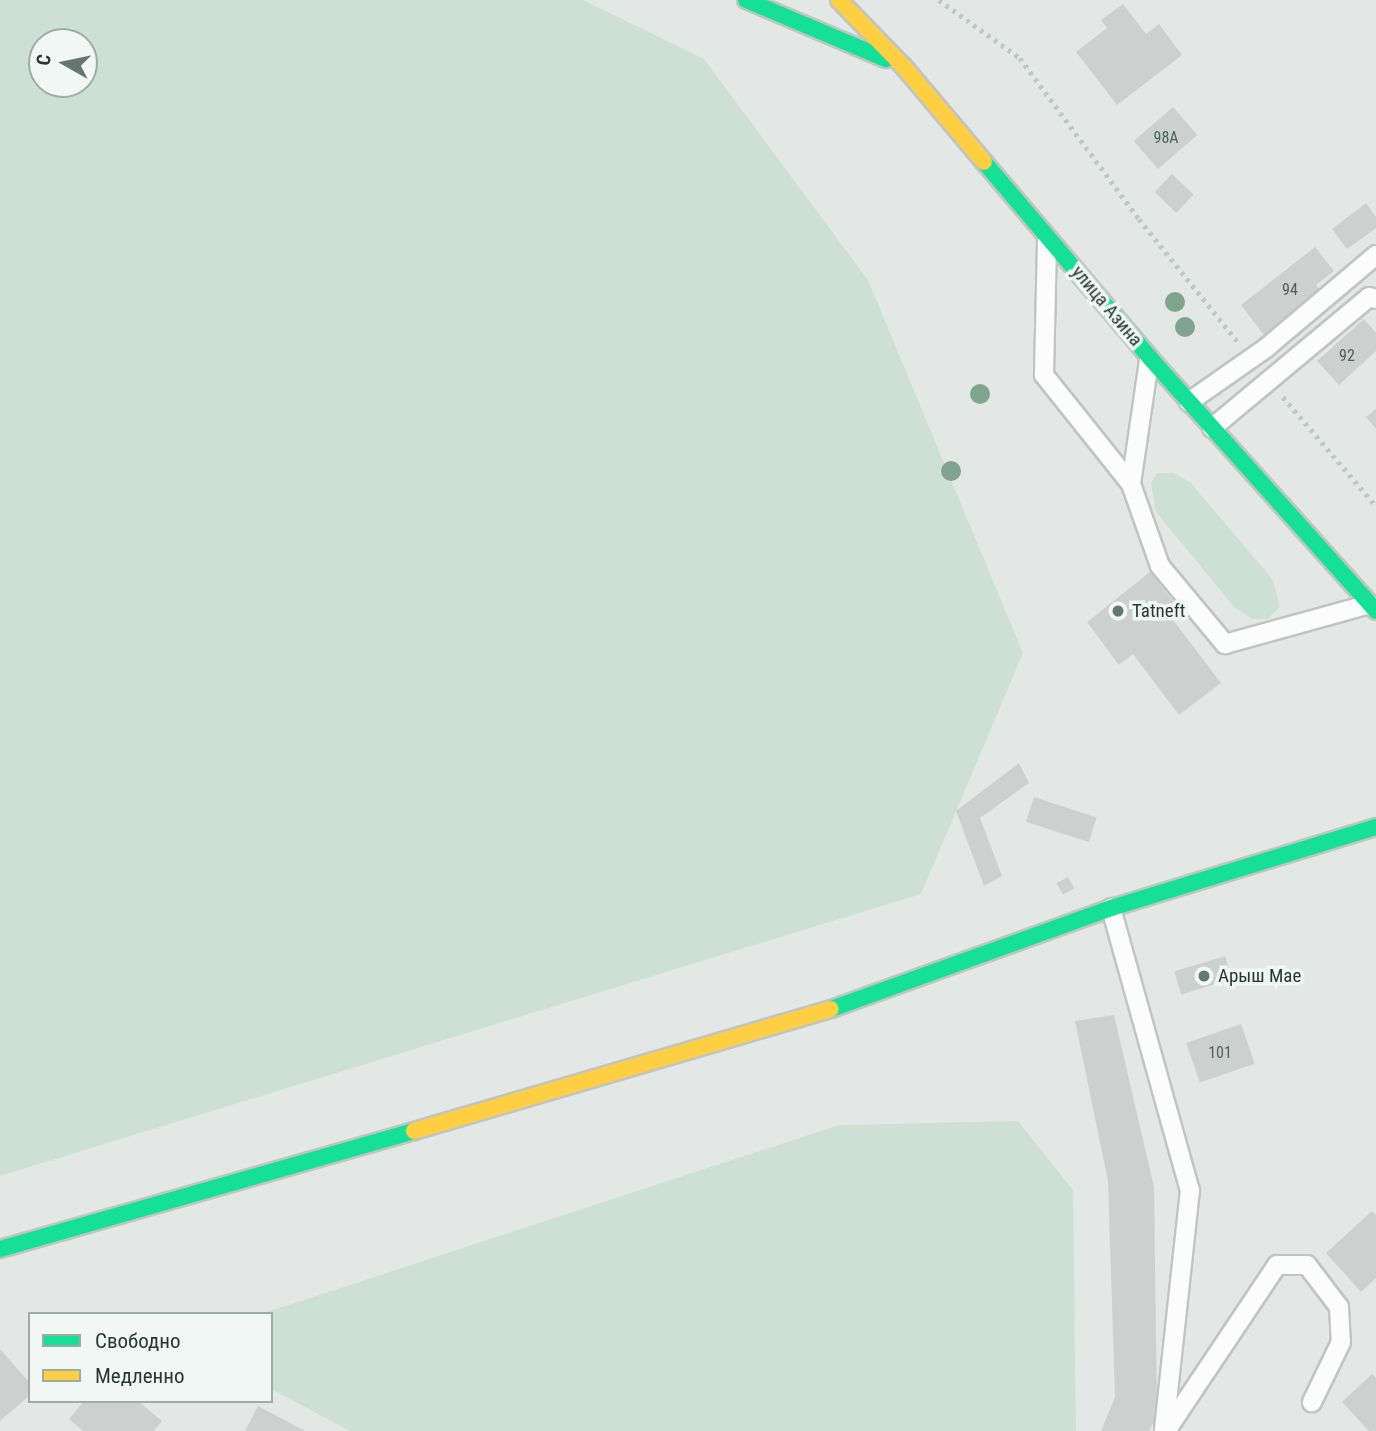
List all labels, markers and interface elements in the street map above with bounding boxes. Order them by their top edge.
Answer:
north arrow [28,28,98,98]
text: С [32,53,56,67]
house number: 98А [1153,128,1179,148]
street label: улица Азина [1067,261,1147,351]
house number: 94 [1282,280,1298,300]
house number: 92 [1339,346,1355,366]
place label: Tatneft [1132,600,1185,622]
marker: Tatneft [1110,603,1126,619]
place label: Арыш Мае [1218,965,1301,987]
marker: Арыш Мае [1196,968,1212,984]
house number: 101 [1208,1043,1232,1063]
legend [28,1312,273,1403]
text: Свободно [95,1329,181,1353]
text: Медленно [95,1364,184,1388]

